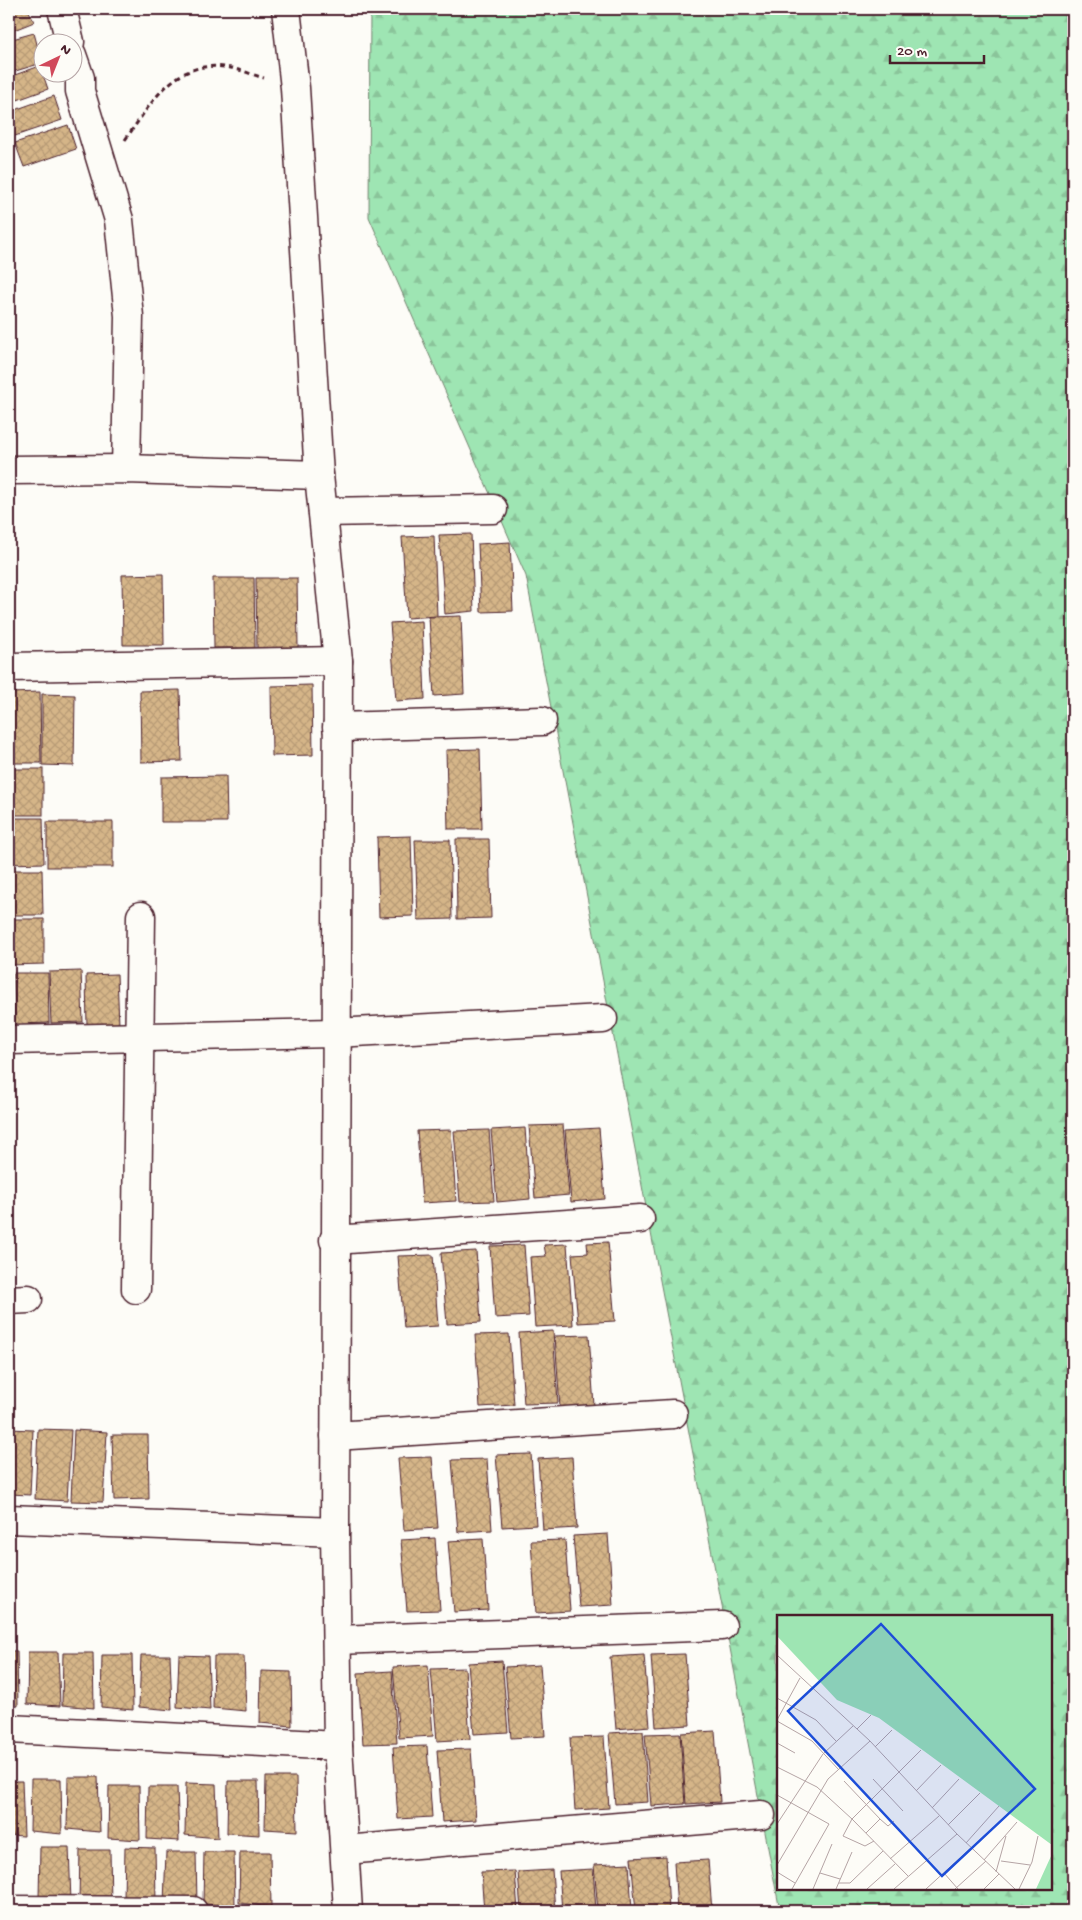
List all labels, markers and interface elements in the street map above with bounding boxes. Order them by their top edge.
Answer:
north arrow [32,32,82,82]
scale bar [890,32,983,64]
text: N [56,41,74,60]
text: 20 m [897,43,927,61]
inset map [777,1615,1052,1890]

